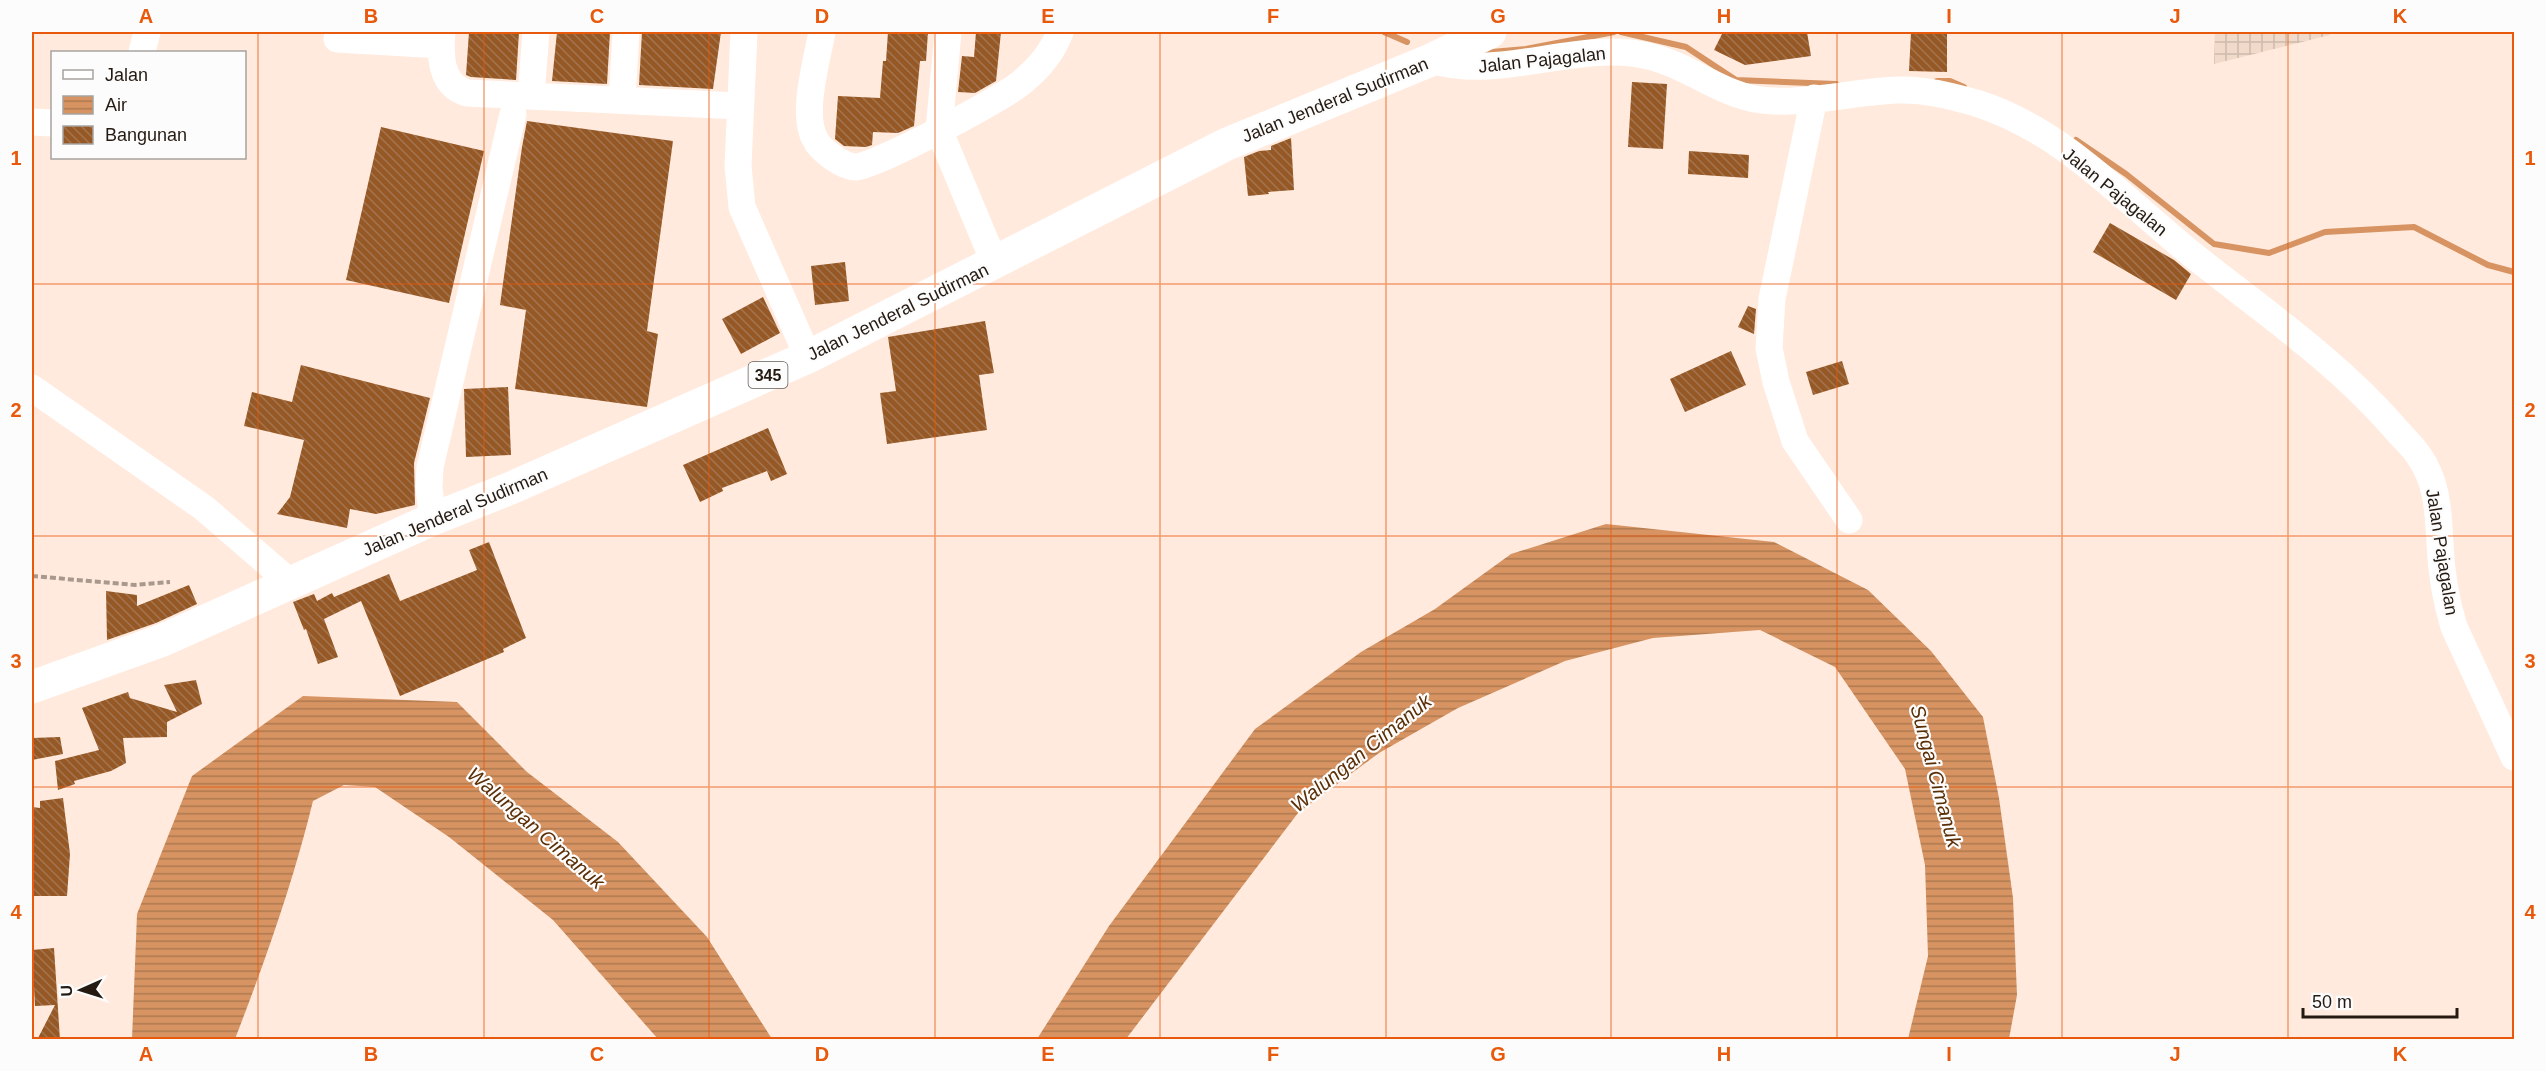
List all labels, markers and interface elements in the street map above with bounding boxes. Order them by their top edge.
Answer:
text: A [139,5,153,27]
text: B [364,5,378,27]
text: C [590,5,604,27]
text: D [815,5,829,27]
text: E [1041,5,1055,27]
text: F [1267,5,1279,27]
text: G [1490,5,1506,27]
text: H [1717,5,1731,27]
text: I [1946,5,1952,27]
text: J [2169,5,2181,27]
text: K [2393,5,2408,27]
street label: Jalan Pajagalan [1477,43,1607,77]
legend [51,51,246,159]
street label: Jalan Jenderal Sudirman [1239,53,1431,147]
text: Jalan [105,65,148,85]
text: Air [105,95,127,115]
text: Bangunan [105,125,187,145]
street label: Jalan Pajagalan [2059,144,2171,240]
text: 1 [10,147,22,169]
text: 1 [2524,147,2536,169]
street label: Jalan Jenderal Sudirman [804,259,992,365]
road number: 345 [748,362,788,388]
text: 2 [10,399,22,421]
text: 2 [2524,399,2536,421]
street label: Jalan Jenderal Sudirman [359,464,551,560]
street label: Jalan Pajagalan [2422,487,2462,617]
text: 3 [10,650,22,672]
text: 3 [2524,650,2536,672]
water label: Walungan Cimanuk [1286,689,1436,816]
water label: Sungai Cimanuk [1906,702,1966,851]
water label: Walungan Cimanuk [463,763,610,894]
text: 4 [10,901,22,923]
text: 4 [2524,901,2536,923]
north arrow [51,960,111,1020]
scale bar [2303,981,2458,1019]
text: U [58,985,75,997]
text: 50 m [2312,992,2352,1012]
text: A [139,1043,153,1065]
text: B [364,1043,378,1065]
text: C [590,1043,604,1065]
text: D [815,1043,829,1065]
text: E [1041,1043,1055,1065]
text: F [1267,1043,1279,1065]
text: G [1490,1043,1506,1065]
text: H [1717,1043,1731,1065]
text: I [1946,1043,1952,1065]
text: J [2169,1043,2181,1065]
text: K [2393,1043,2408,1065]

